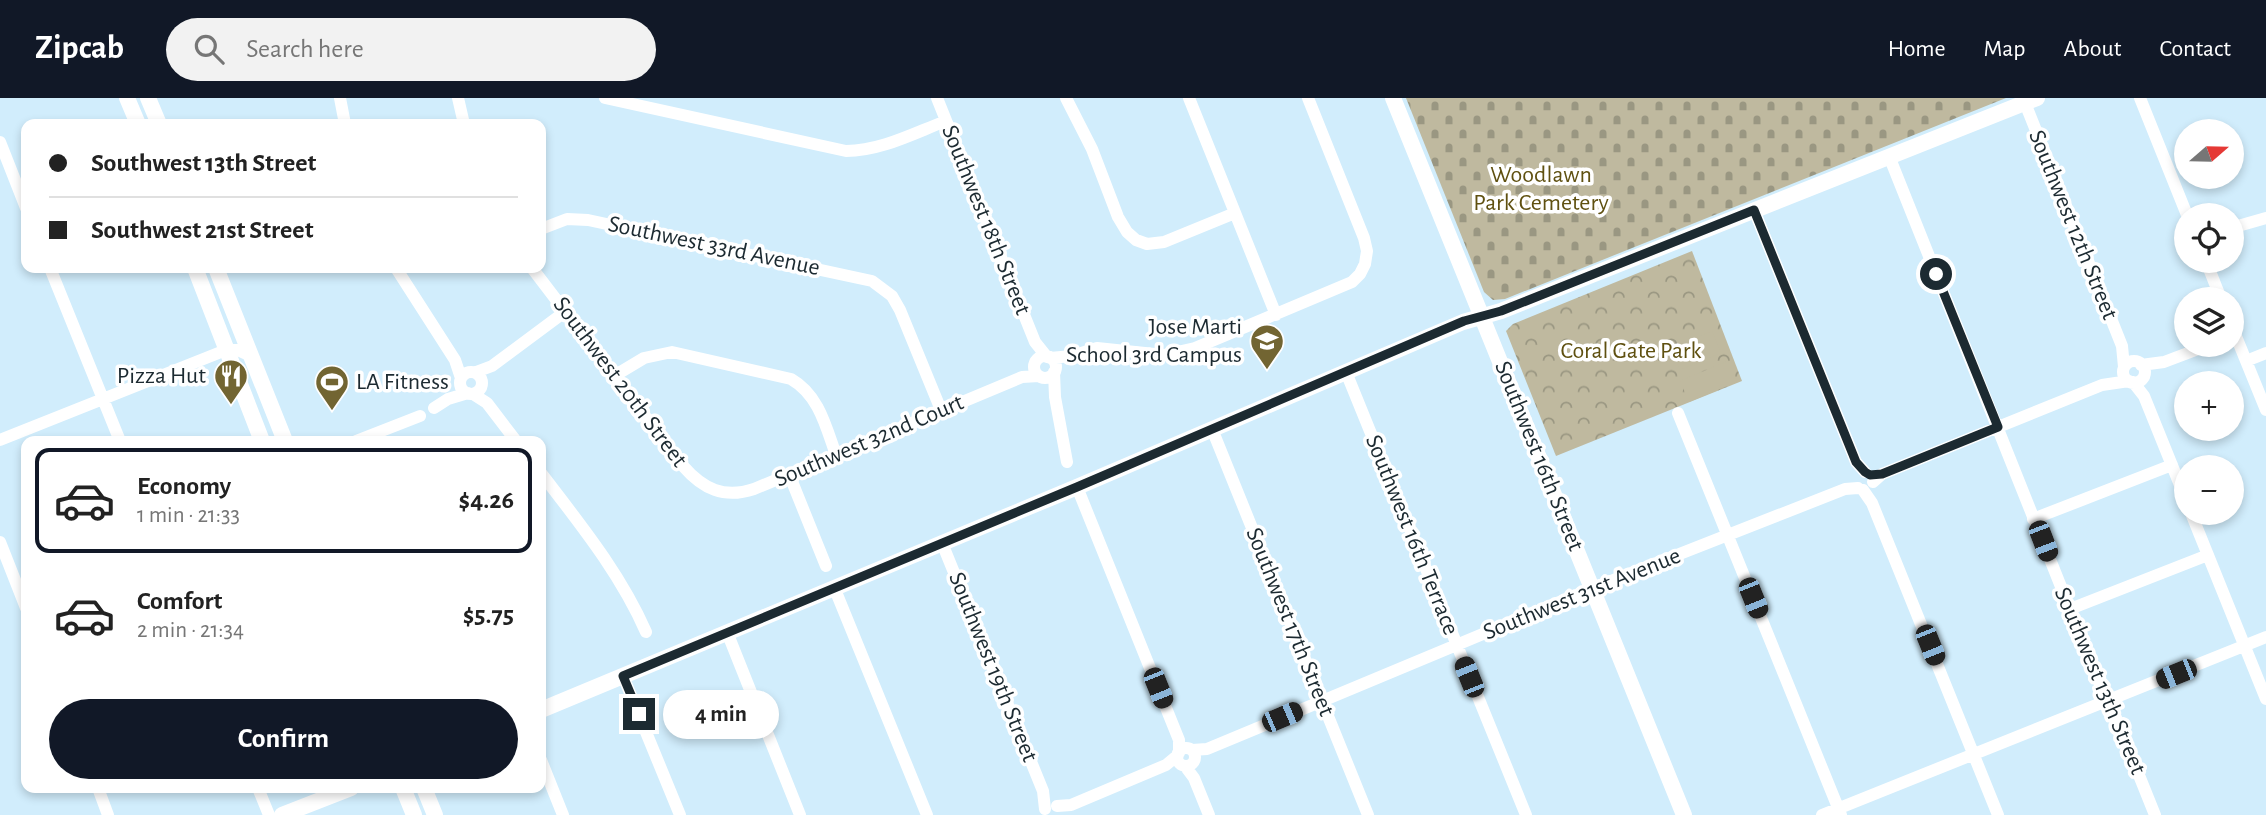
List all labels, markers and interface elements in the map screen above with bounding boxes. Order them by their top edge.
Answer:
search box [166,18,656,81]
icon: search [190,30,228,68]
text: Zipcab [35,32,124,65]
text: Search here [246,36,364,62]
text: Home [1888,37,1946,61]
text: Map [1984,37,2026,61]
text: About [2064,37,2121,61]
text: Contact [2159,37,2231,61]
north arrow [2174,119,2244,189]
map controls [2174,119,2244,525]
street label: Southwest 18th Street [937,122,1035,319]
street label: Southwest 12th Street [2024,127,2122,323]
text: Southwest 13th Street [91,150,316,176]
park label: Woodlawn Park Cemetery [1473,163,1609,215]
button: locate [2174,203,2244,273]
street label: Southwest 33rd Avenue [606,212,822,280]
text: Southwest 21st Street [91,217,313,243]
route start [1920,258,1952,290]
button: layers [2174,287,2244,357]
street label: Southwest 20th Street [548,292,692,472]
place label: Jose Marti School 3rd Campus [1066,315,1242,367]
school or university icon: Jose Marti School 3rd Campus [1248,322,1286,371]
park label: Coral Gate Park [1560,339,1702,363]
restaurant icon: Pizza Hut [212,357,250,406]
street label: Southwest 16th Street [1490,358,1588,554]
sports icon: LA Fitness [313,363,351,412]
place label: Pizza Hut [117,364,206,388]
place label: LA Fitness [356,370,449,394]
button: + [2174,371,2244,441]
street label: Southwest 32nd Court [771,390,967,492]
street label: Southwest 16th Terrace [1361,432,1463,638]
button: − [2174,455,2244,525]
icon: car [53,469,116,532]
text: Economy [137,473,231,499]
text: $4.26 [458,487,514,513]
text: 1 min · 21:33 [137,504,240,527]
car [2026,518,2061,564]
street label: Southwest 17th Street [1241,524,1339,720]
street label: Southwest 31st Avenue [1480,543,1684,645]
street label: Southwest 19th Street [944,569,1042,765]
car [1736,575,1771,621]
icon: car [53,584,116,647]
street label: Southwest 13th Street [2050,584,2150,778]
text: Comfort [137,588,222,614]
text: $5.75 [463,602,514,628]
text: 2 min · 21:34 [137,619,244,642]
car [1913,622,1948,668]
car [1452,654,1487,700]
car [2153,656,2200,692]
car [1141,665,1176,711]
callout: 4 min [664,690,779,738]
route end [623,698,655,730]
button: Confirm [49,699,518,779]
car [1259,699,1306,735]
text: 4 min [695,703,747,726]

